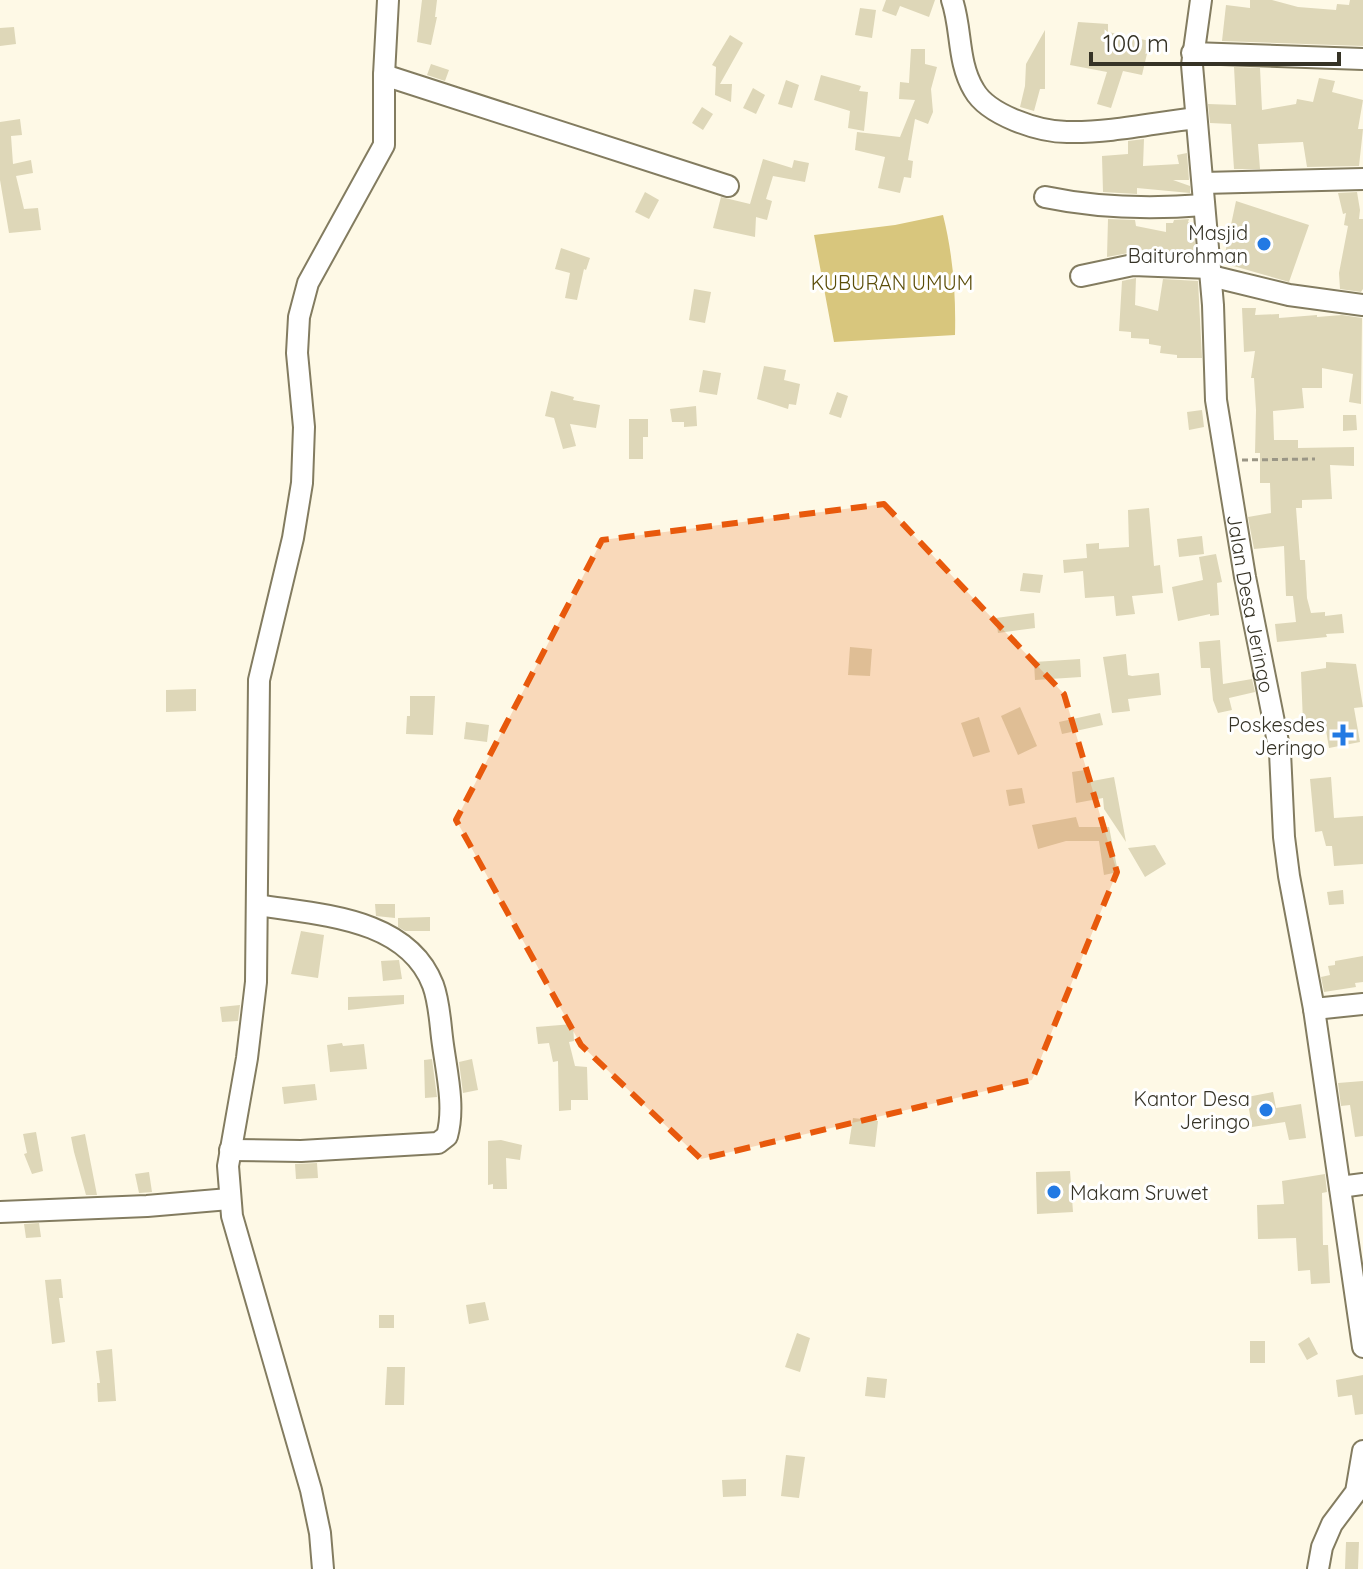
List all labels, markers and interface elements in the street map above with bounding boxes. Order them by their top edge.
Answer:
scale bar [1091,16,1339,66]
text: 100 m [1103,28,1169,58]
place label: Masjid Baiturohman [1128,220,1248,268]
marker: Masjid Baiturohman [1255,235,1273,253]
park label: KUBURAN UMUM [811,270,973,295]
street label: Jalan Desa Jeringo [1222,512,1280,695]
place label: Poskesdes Jeringo [1228,712,1325,760]
marker: Poskesdes Jeringo [1332,724,1354,746]
place label: Kantor Desa Jeringo [1133,1086,1250,1134]
marker: Kantor Desa Jeringo [1257,1101,1275,1119]
place label: Makam Sruwet [1070,1180,1209,1205]
marker: Makam Sruwet [1045,1183,1063,1201]

